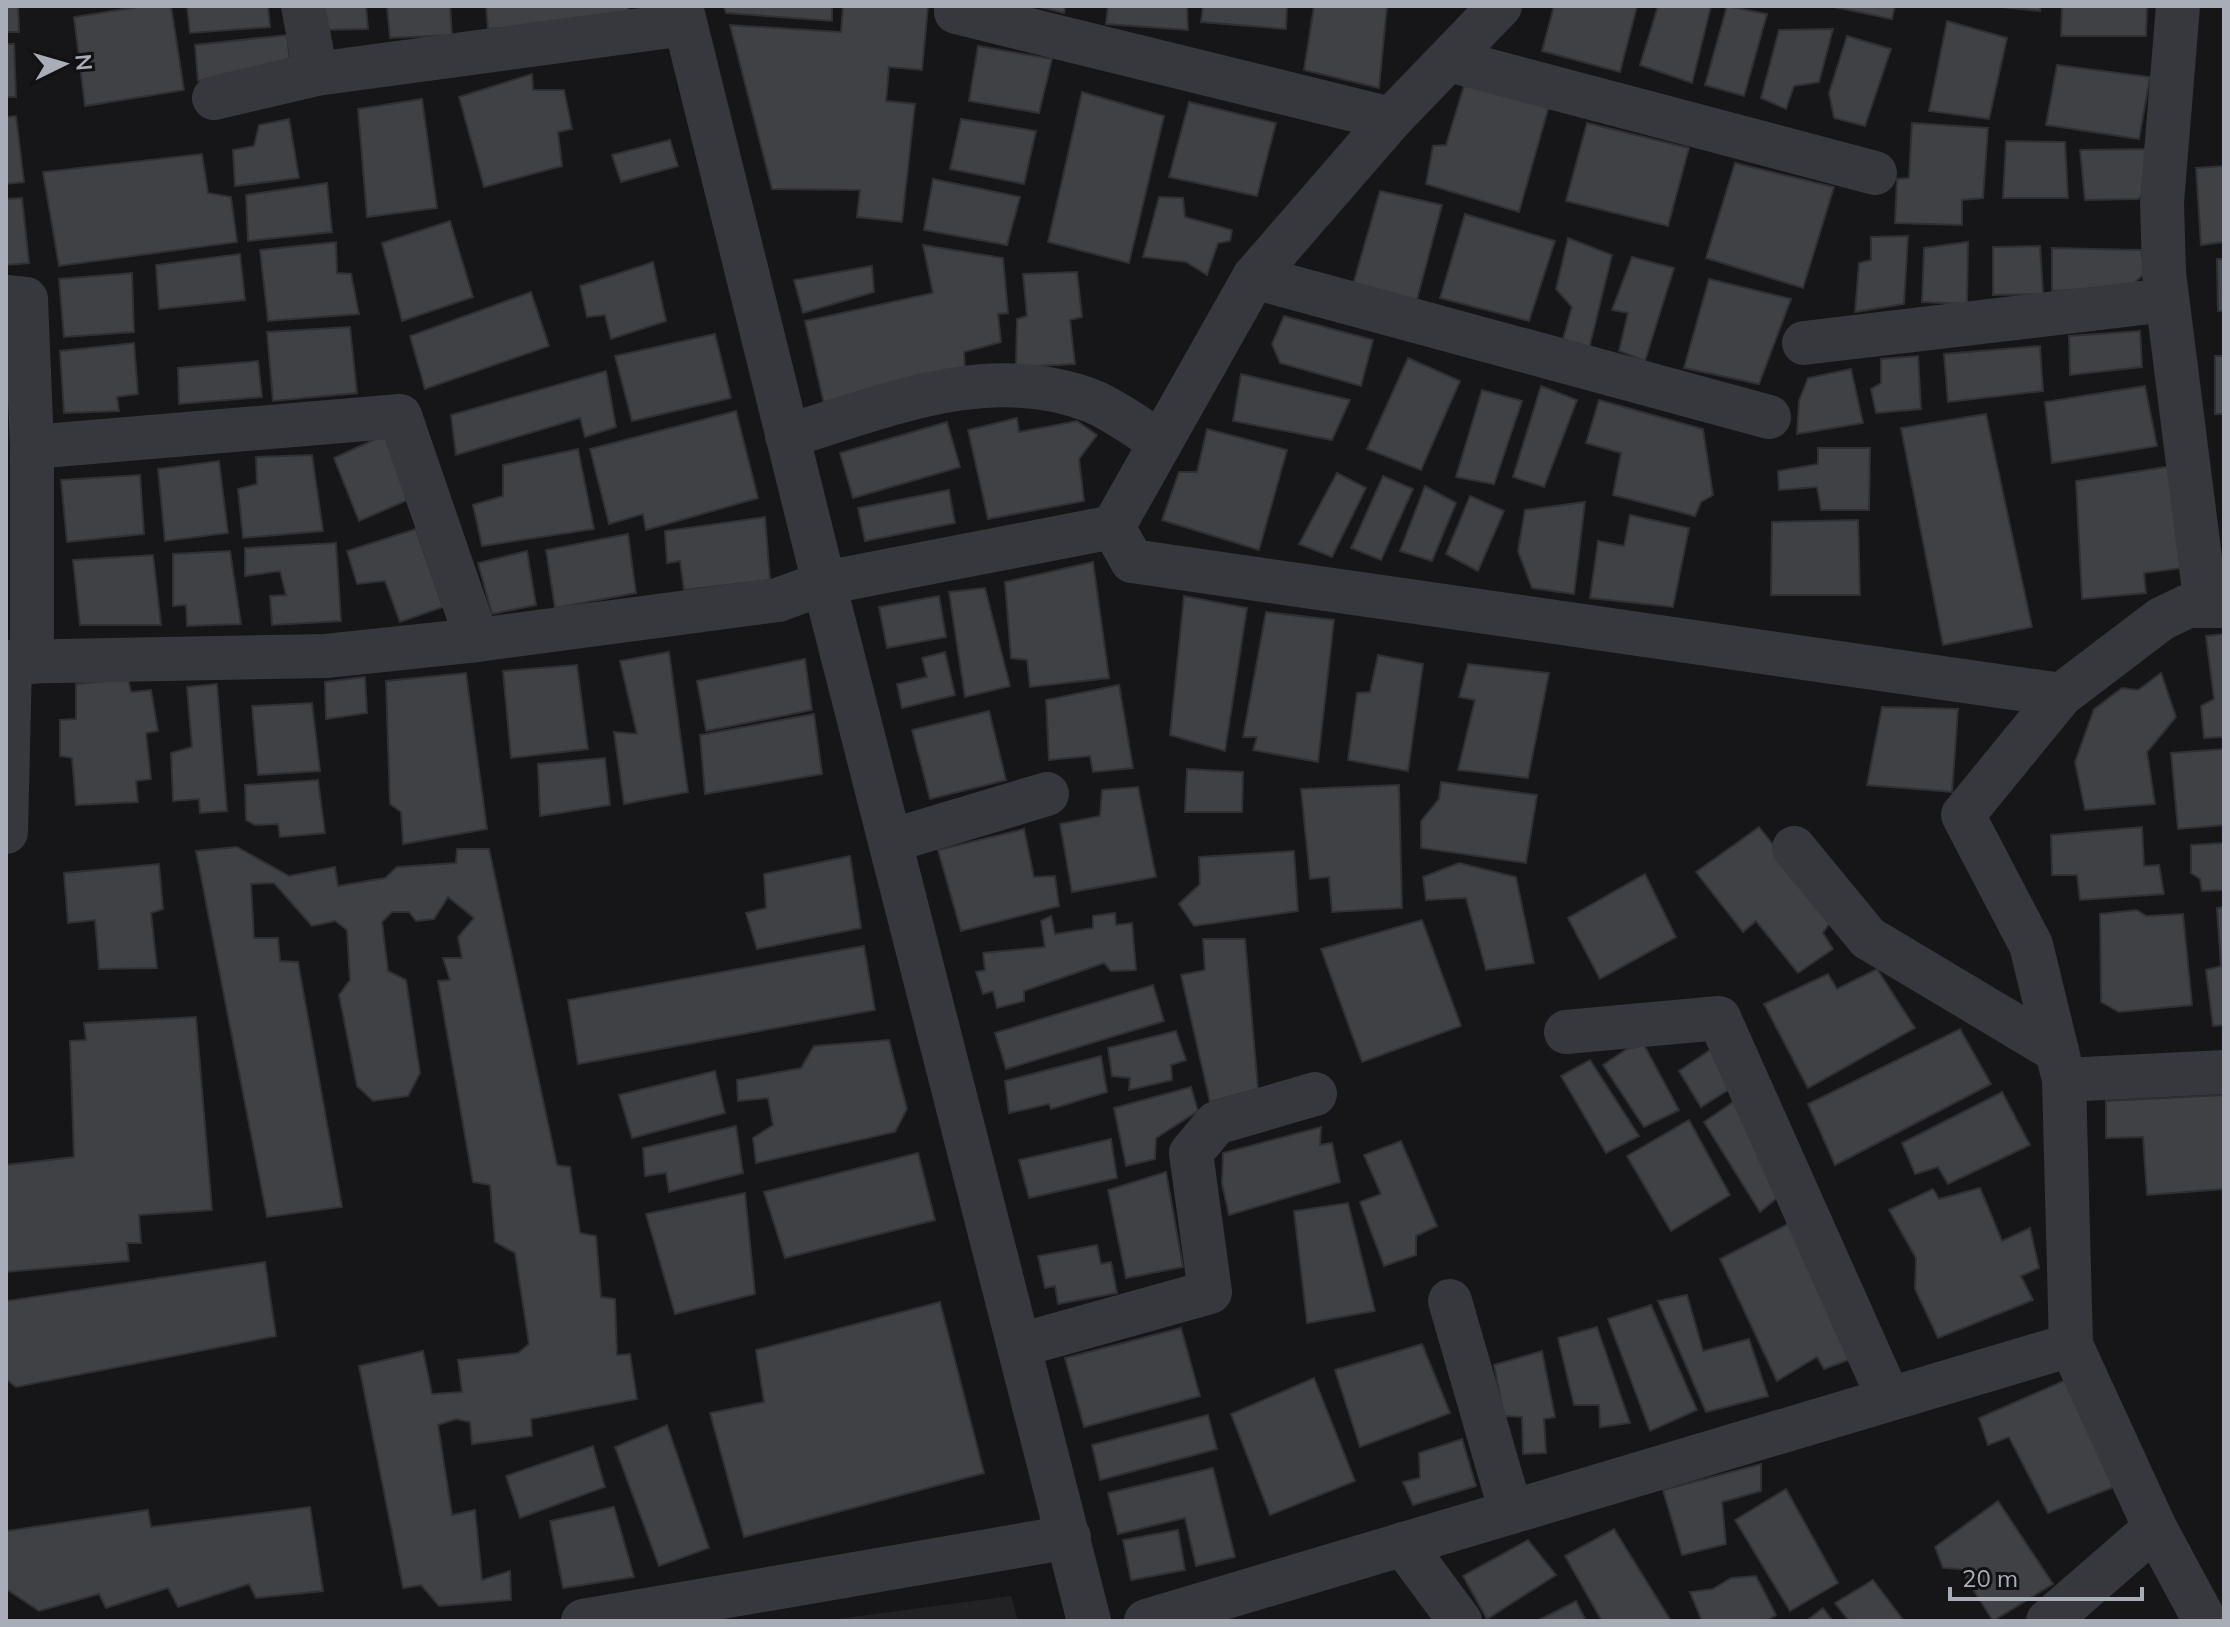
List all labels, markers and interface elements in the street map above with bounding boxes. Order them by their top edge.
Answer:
north arrow [24,24,104,104]
text: N [69,53,99,72]
scale bar [1950,1551,2142,1601]
text: 20 m [1962,1563,2018,1593]

